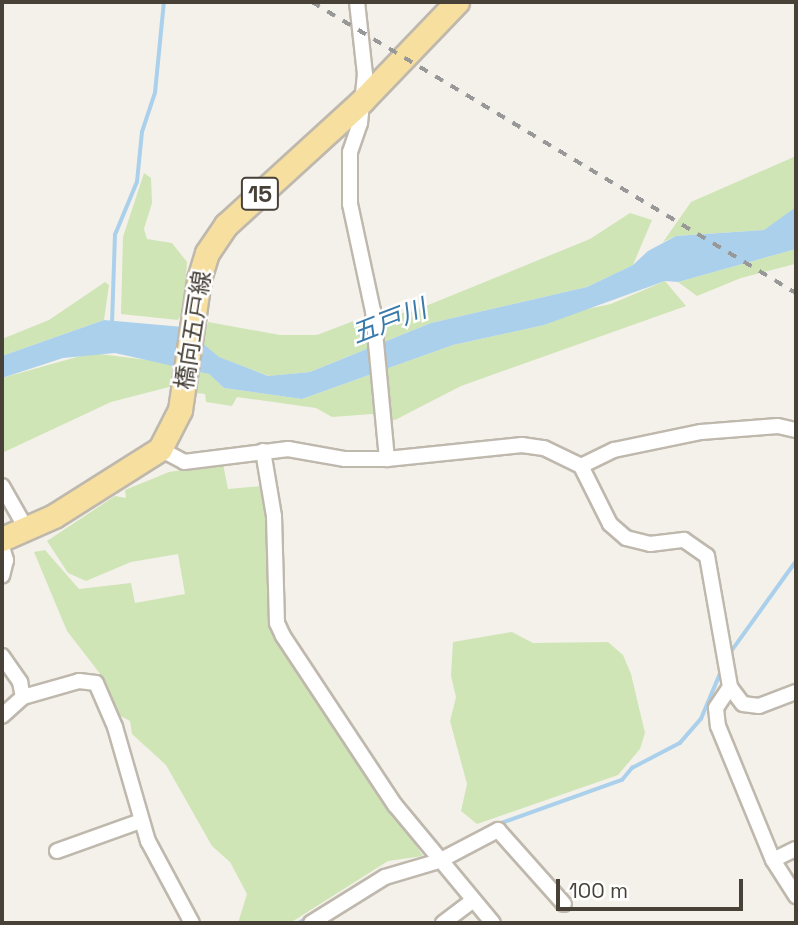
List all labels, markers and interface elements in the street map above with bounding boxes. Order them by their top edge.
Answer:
road number: 15 [241,174,279,214]
street label: 橋向五戸線 [169,268,217,392]
water label: 五戸川 [347,293,431,351]
scale bar [560,866,747,910]
text: 100 m [569,877,628,904]

